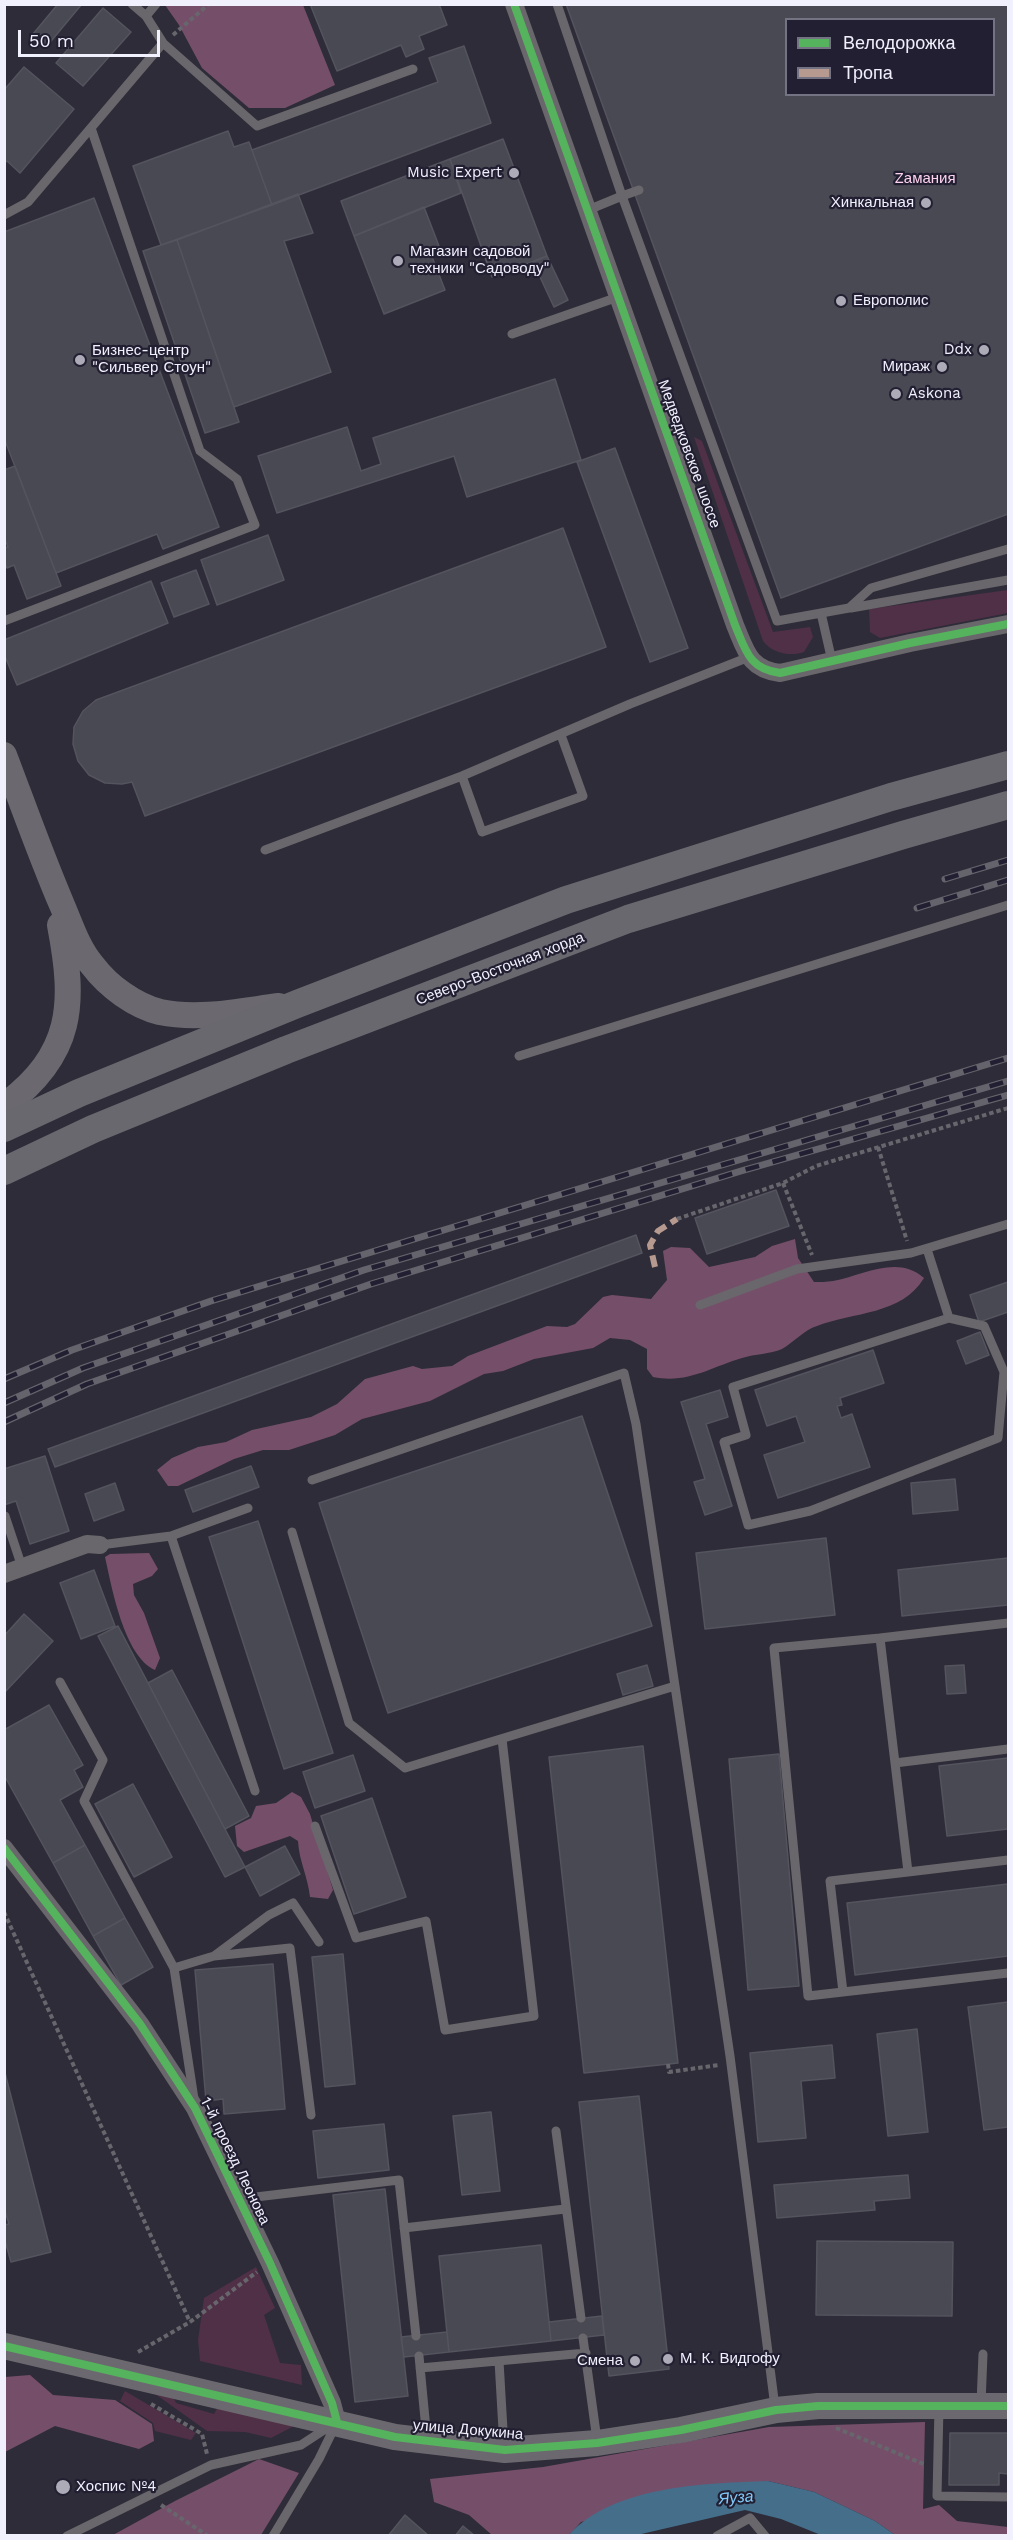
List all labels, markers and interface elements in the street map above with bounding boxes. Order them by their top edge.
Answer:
scale bar [21,18,164,56]
legend [785,18,995,96]
text: 50 m [29,30,74,51]
text: Велодорожка [843,32,955,53]
text: Тропа [843,62,893,83]
place label: Music Expert [407,164,502,182]
marker: Music Expert [507,166,521,180]
park label: Zамания [894,170,956,188]
place label: Хинкальная [831,194,914,212]
marker: Хинкальная [919,196,933,210]
place label: Магазин садовой техники "Садоводу" [410,243,550,278]
marker: Магазин садовой техники "Садоводу" [391,254,405,268]
place label: Европолис [853,292,928,310]
marker: Европолис [834,294,848,308]
place label: Ddx [944,341,972,359]
place label: Бизнес-центр "Сильвер Стоун" [92,342,211,377]
marker: Ddx [977,343,991,357]
marker: Бизнес-центр "Сильвер Стоун" [73,353,87,367]
place label: Мираж [882,358,930,376]
marker: Мираж [935,360,949,374]
street label: Медведковское шоссе [654,377,724,531]
place label: Askona [908,385,961,403]
marker: Askona [889,387,903,401]
street label: Северо-Восточная хорда [413,929,587,1009]
street label: 1-й проезд Леонова [196,2094,274,2228]
place label: М. К. Видгофу [680,2350,780,2368]
place label: Смена [577,2352,623,2370]
marker: М. К. Видгофу [661,2352,675,2366]
marker: Смена [628,2354,642,2368]
street label: улица Докукина [412,2416,524,2444]
marker: Хоспис №4 [54,2478,72,2496]
place label: Хоспис №4 [76,2478,156,2496]
water label: Яуза [718,2487,754,2509]

